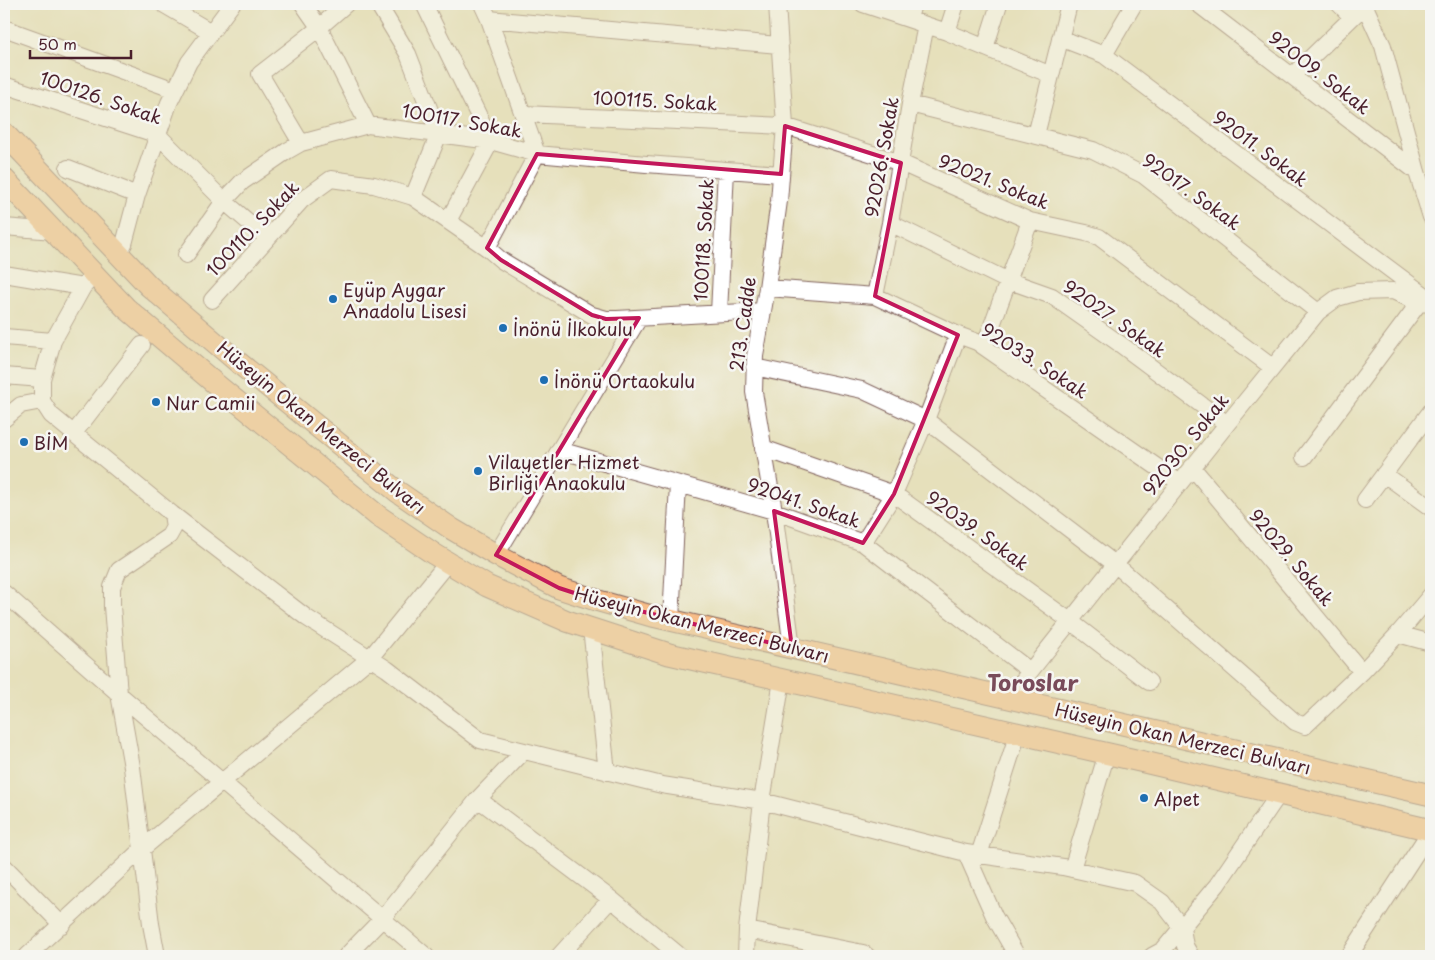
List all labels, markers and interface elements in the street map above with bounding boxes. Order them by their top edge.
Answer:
street label: 92009. Sokak [1263,24,1377,120]
scale bar [30,28,131,60]
text: 50 m [38,32,77,55]
street label: 100126. Sokak [36,63,166,131]
street label: 100115. Sokak [592,83,718,117]
street label: 92026. Sokak [857,95,905,219]
street label: 100117. Sokak [400,96,524,144]
street label: 92011. Sokak [1208,103,1314,193]
street label: 92021. Sokak [934,146,1054,216]
street label: 92017. Sokak [1137,146,1247,236]
street label: 100110. Sokak [199,174,305,282]
street label: 100118. Sokak [686,178,720,302]
street label: 92027. Sokak [1058,272,1172,364]
street label: 213. Cadde [722,275,762,373]
place label: Eyüp Aygar Anadolu Lisesi [343,276,467,324]
marker: Eyüp Aygar Anadolu Lisesi [327,293,339,305]
place label: İnönü İlkokulu [513,315,633,342]
street label: 92033. Sokak [976,315,1094,405]
marker: İnönü İlkokulu [497,322,509,334]
street label: Hüseyin Okan Merzeci Bulvarı [212,334,432,520]
place label: İnönü Ortaokulu [554,367,695,394]
marker: İnönü Ortaokulu [538,374,550,386]
street label: 92030. Sokak [1135,387,1235,501]
place label: Nur Camii [166,389,255,416]
marker: Nur Camii [150,396,162,408]
place label: BİM [34,429,68,456]
marker: BİM [18,436,30,448]
place label: Vilayetler Hizmet Birliği Anaokulu [488,448,640,496]
marker: Vilayetler Hizmet Birliği Anaokulu [472,465,484,477]
street label: 92041. Sokak [744,470,864,534]
street label: 92039. Sokak [921,483,1035,577]
street label: 92029. Sokak [1243,502,1341,612]
street label: Hüseyin Okan Merzeci Bulvarı [572,579,832,669]
district label: Toroslar [987,665,1079,698]
street label: Hüseyin Okan Merzeci Bulvarı [1052,695,1314,781]
place label: Alpet [1154,785,1200,812]
marker: Alpet [1138,792,1150,804]

